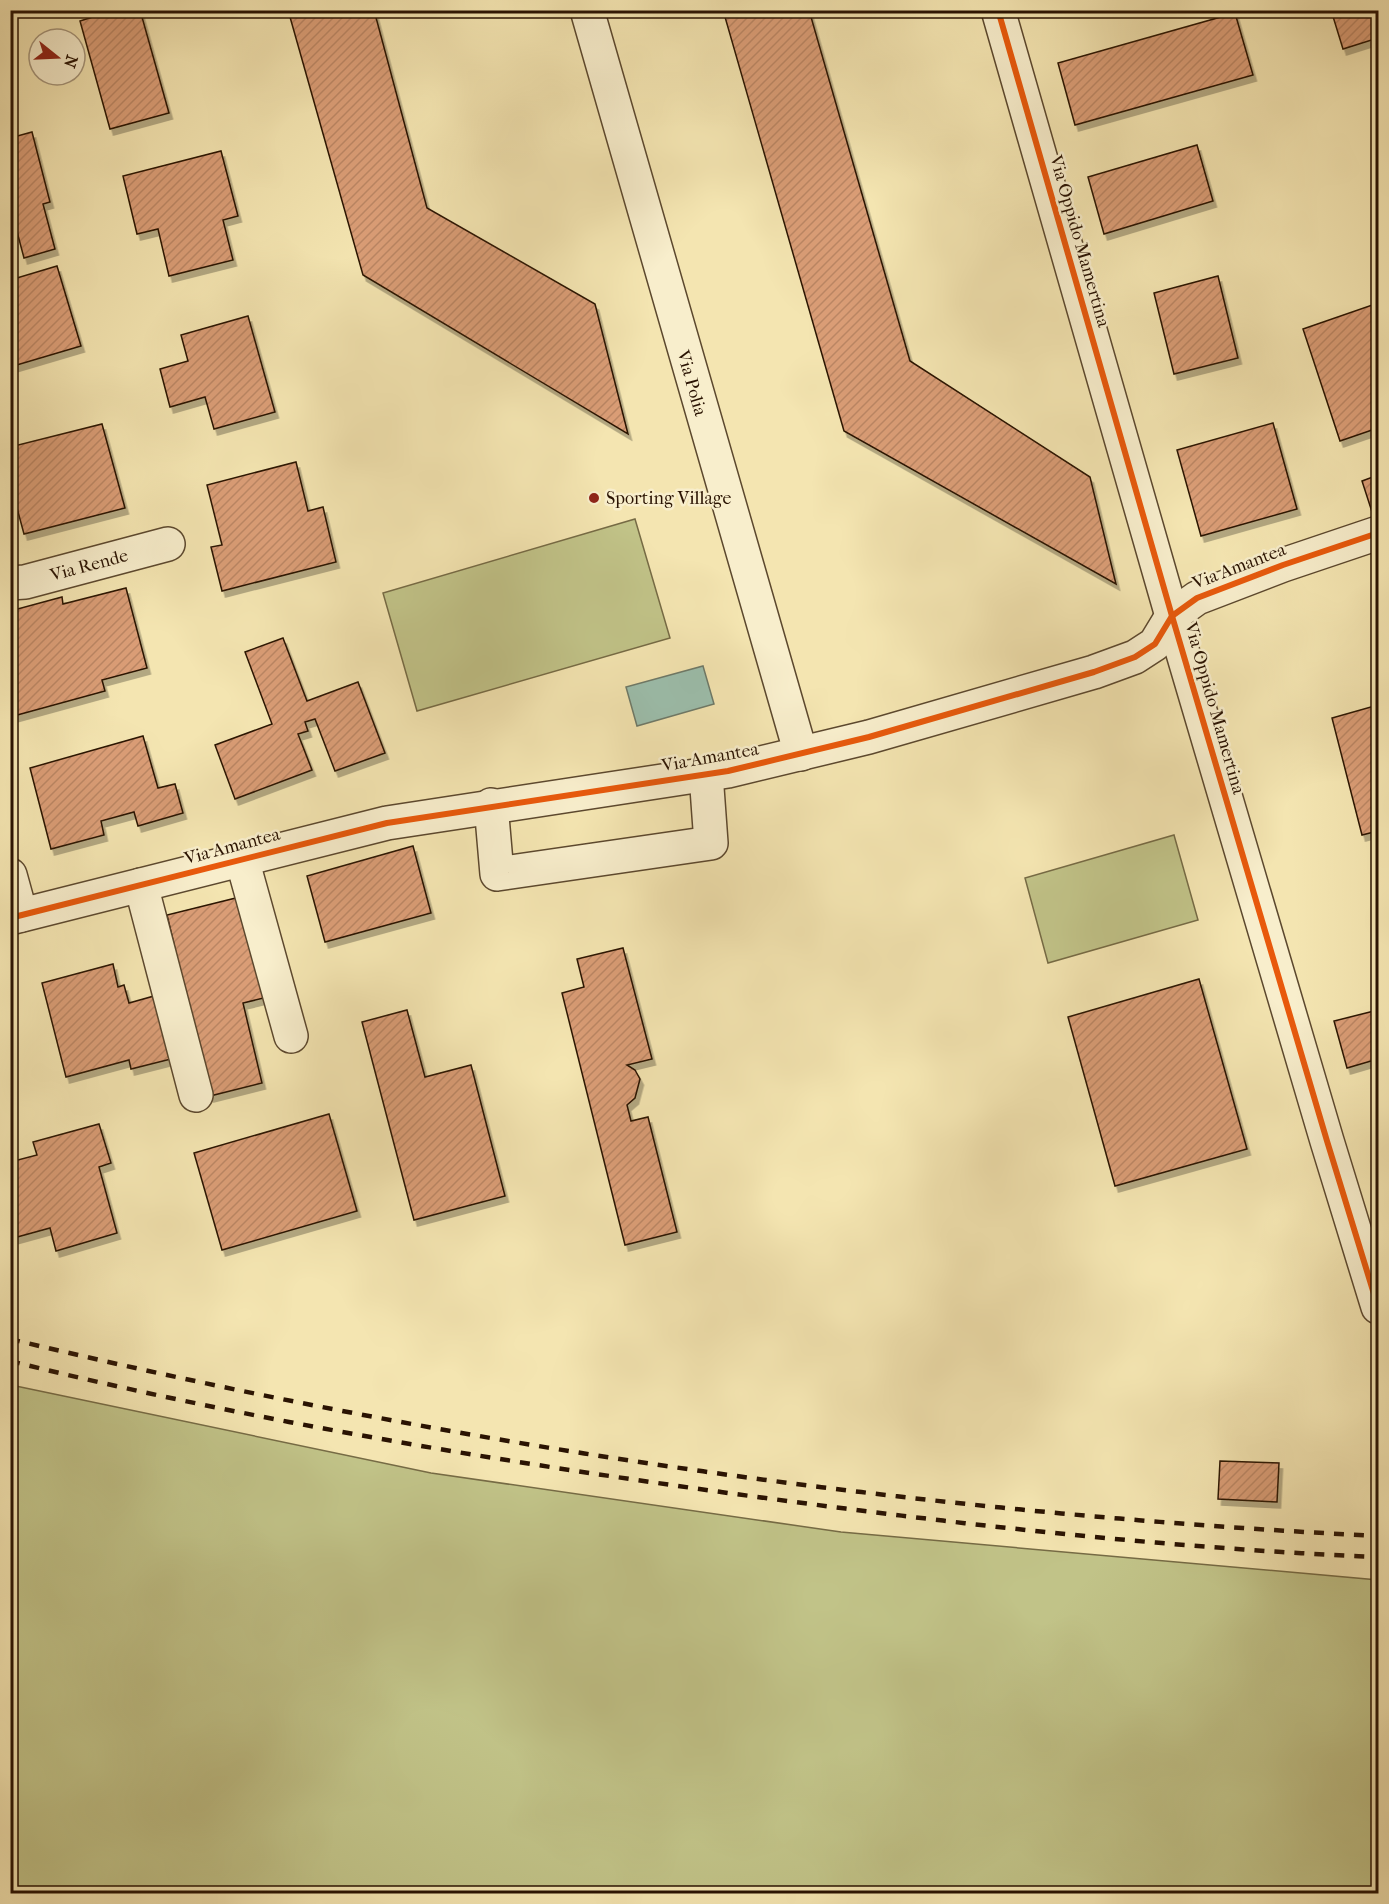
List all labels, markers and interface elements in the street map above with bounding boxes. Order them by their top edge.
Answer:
north arrow [27,27,87,87]
text: N [60,53,82,71]
street label: Via Oppido Mamertina [1045,152,1114,330]
street label: Via Polia [672,347,711,419]
place label: Sporting Village [606,488,731,509]
marker: Sporting Village [587,491,601,505]
street label: Via Amantea [1189,539,1289,594]
street label: Via Rende [47,545,131,586]
street label: Via Oppido Mamertina [1180,619,1249,797]
street label: Via Amantea [659,739,761,777]
street label: Via Amantea [181,823,283,870]

